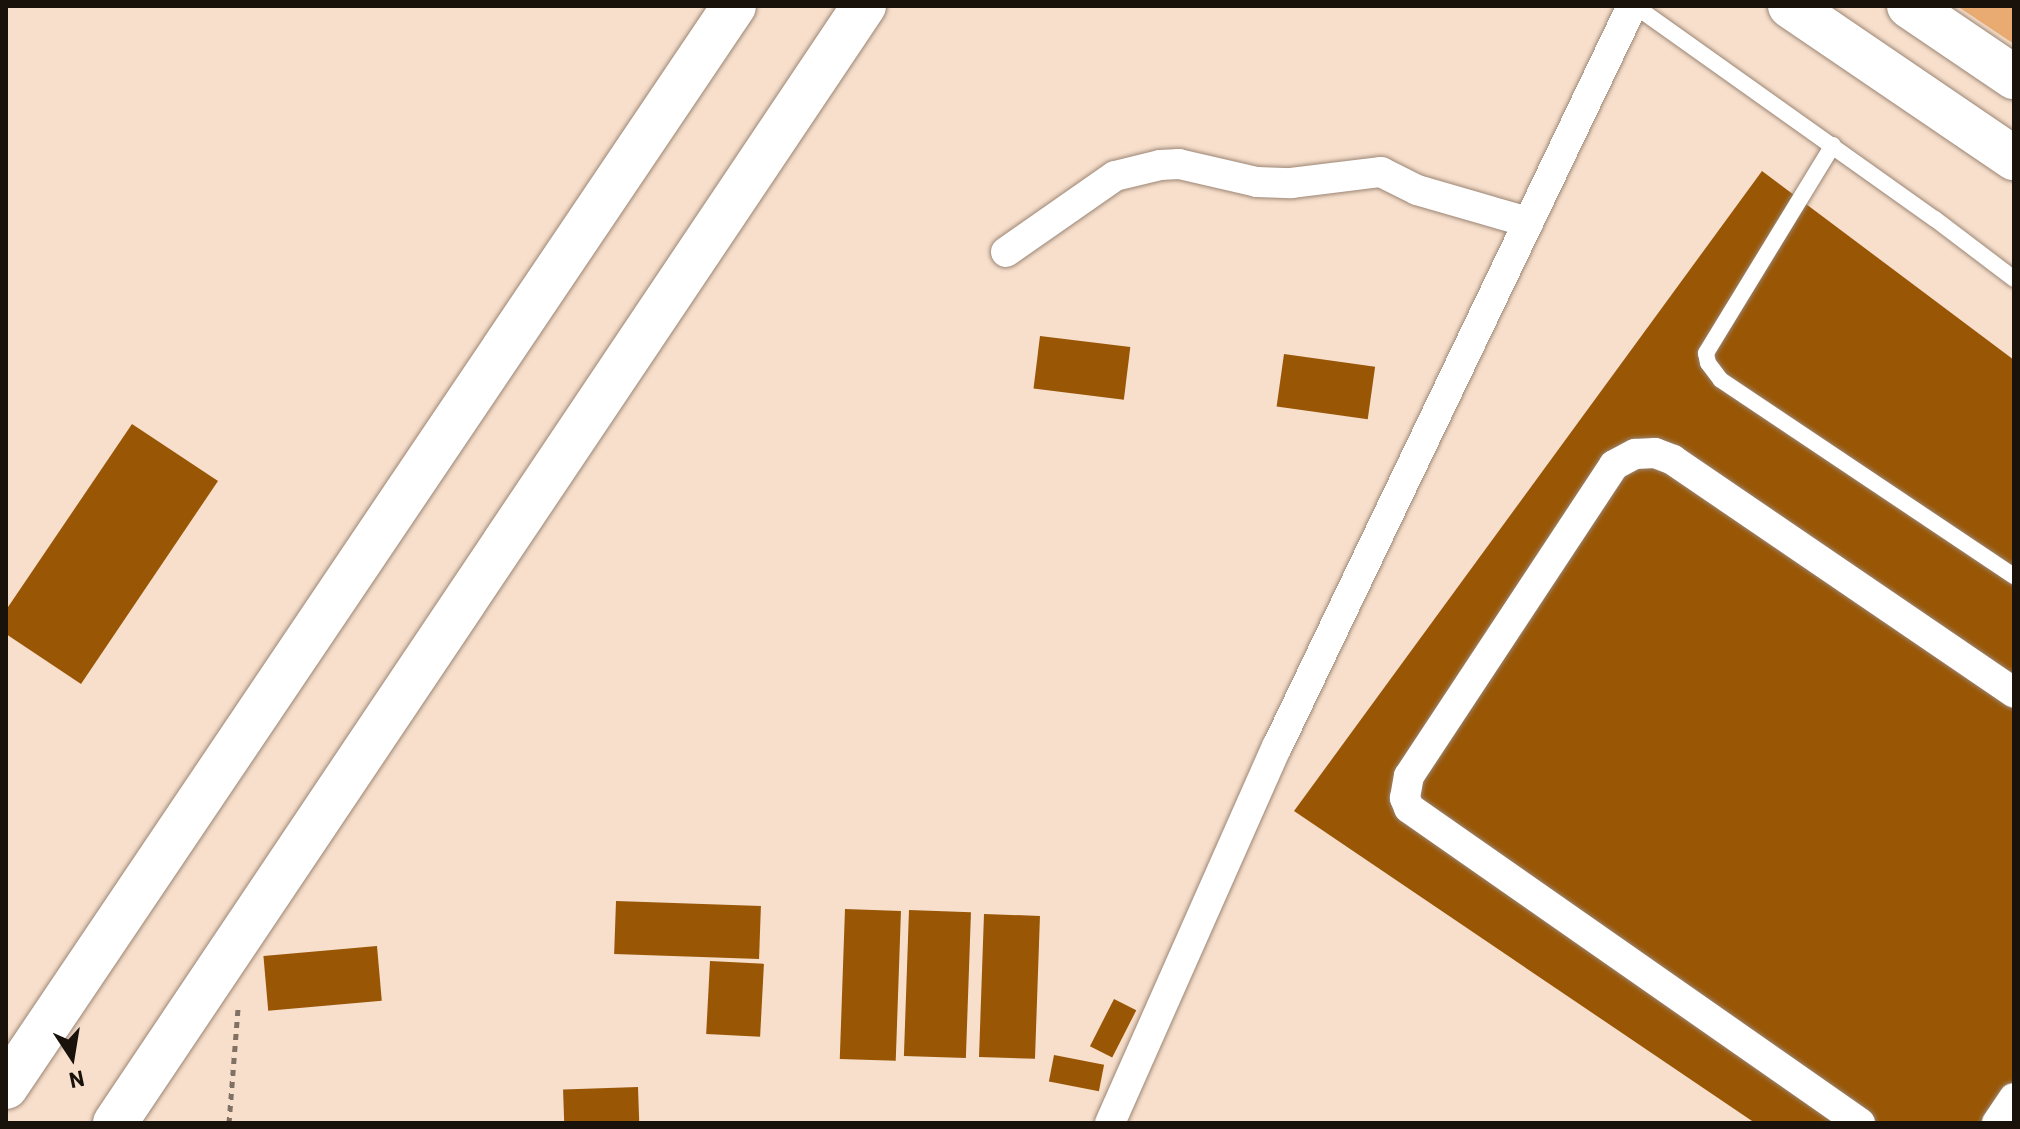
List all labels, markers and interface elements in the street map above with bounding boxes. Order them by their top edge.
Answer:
north arrow [32,1017,112,1097]
text: N [67,1066,87,1095]

